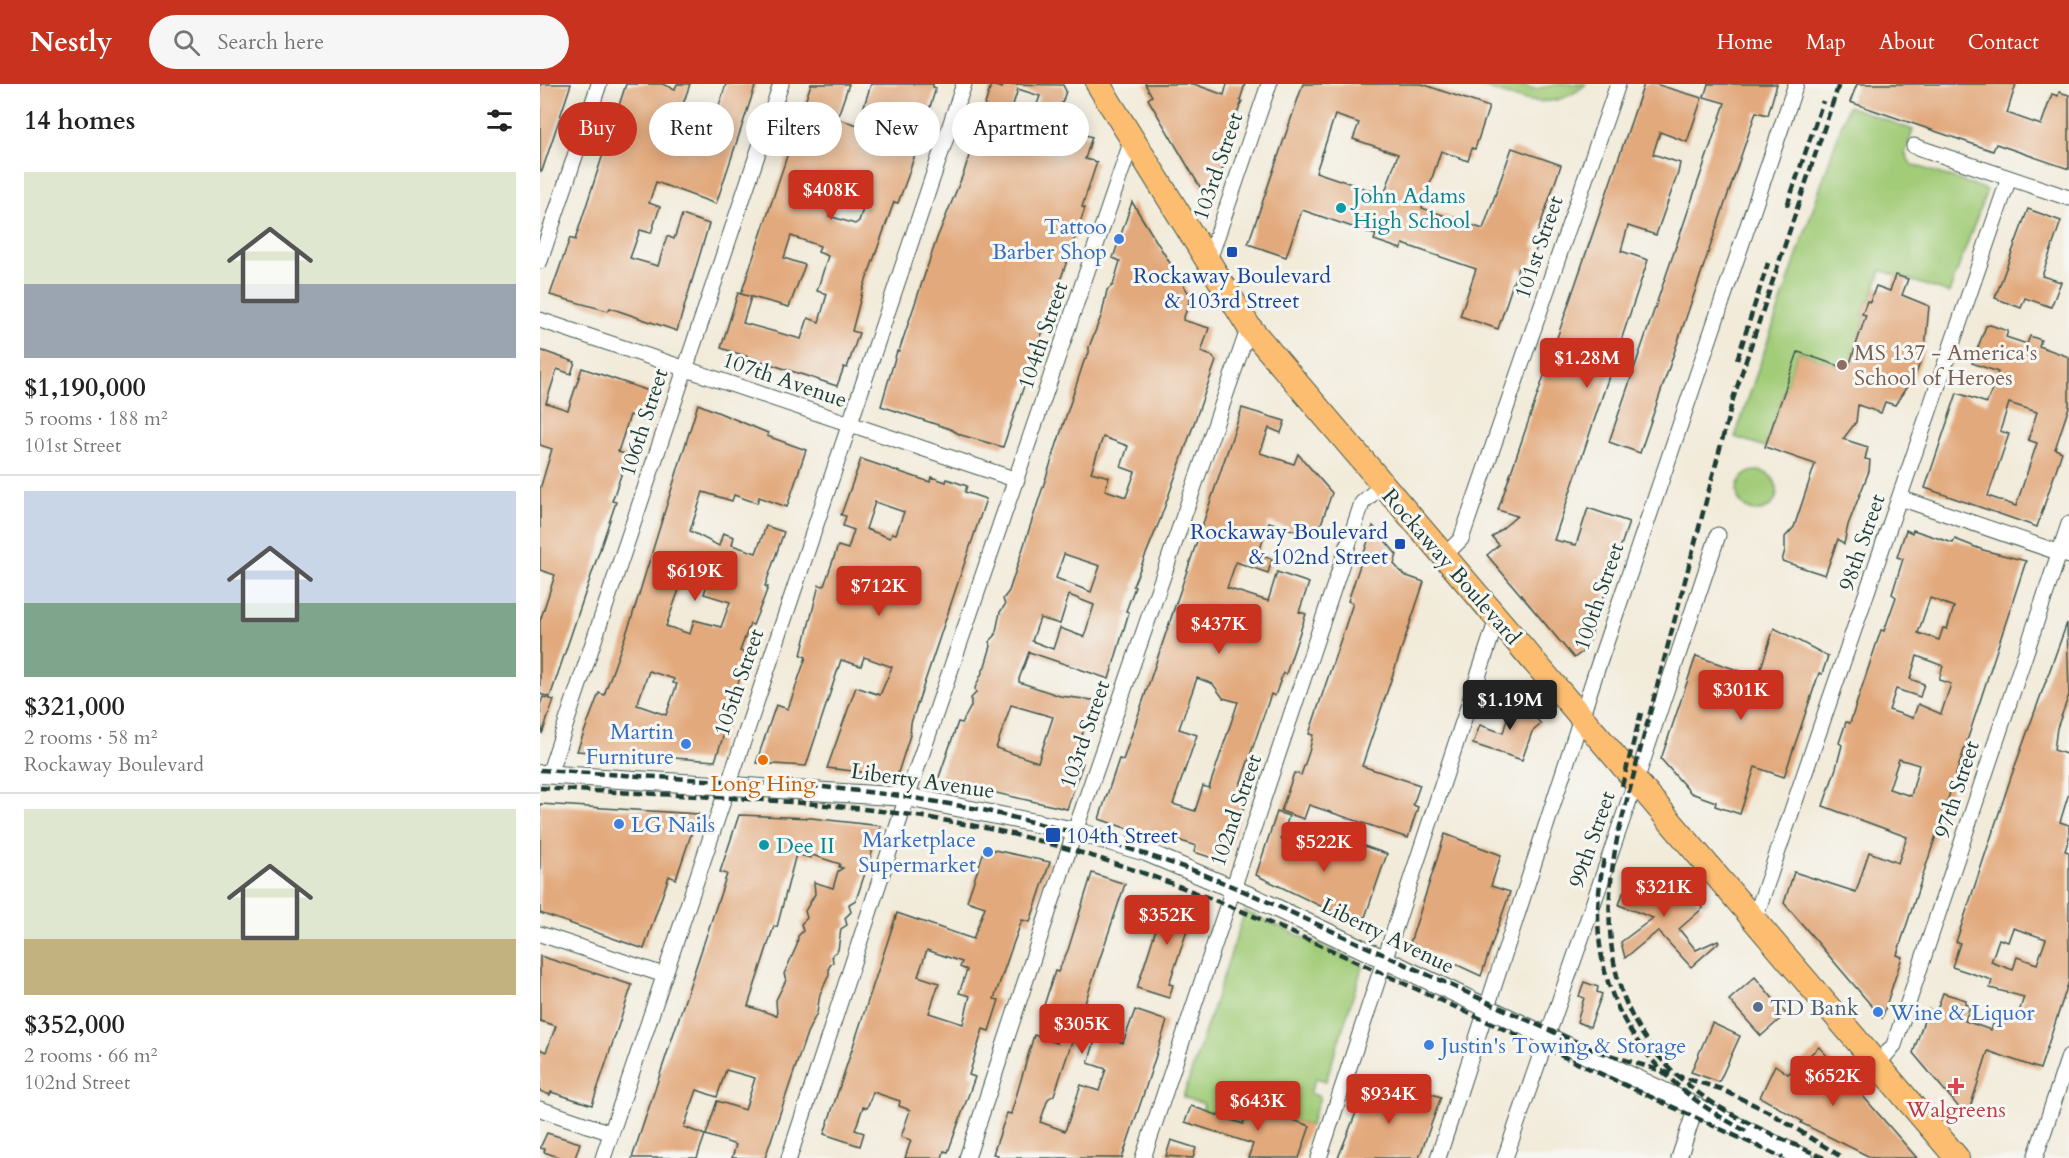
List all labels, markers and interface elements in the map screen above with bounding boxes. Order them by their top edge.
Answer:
search box [149,15,569,69]
text: Nestly [30,23,113,61]
icon: search [170,26,203,59]
text: Search here [218,27,324,57]
text: Home [1717,28,1773,57]
text: Map [1806,28,1846,57]
text: About [1879,28,1935,57]
text: Contact [1968,28,2039,57]
chip: Buy [558,102,637,156]
chip: Rent [649,102,734,156]
chip: Filters [746,102,842,156]
chip: New [854,102,940,156]
chip: Apartment [952,102,1089,156]
text: 14 homes [24,103,135,138]
icon: filters [483,104,516,137]
street label: 103rd Street [1185,108,1250,224]
pin: $408K [789,170,873,221]
text: $408K [802,176,860,203]
place label: John Adams High School [1350,181,1471,236]
street label: 101st Street [1507,192,1571,303]
marker: John Adams High School [1334,201,1348,215]
icon: home [216,211,324,319]
place label: Tattoo Barber Shop [992,212,1107,267]
marker: Tattoo Barber Shop [1112,232,1126,246]
marker: Rockaway Boulevard & 103rd Street [1225,245,1239,259]
place label: Rockaway Boulevard & 103rd Street [1133,261,1331,316]
street label: 104th Street [1011,278,1075,393]
pin: $1.28M [1538,338,1636,389]
place label: MS 137 - America's School of Heroes [1854,338,2037,393]
text: $1.28M [1554,344,1620,371]
street label: 107th Avenue [718,345,851,415]
marker: MS 137 - America's School of Heroes [1835,358,1849,372]
street label: 106th Street [612,365,675,480]
text: $1,190,000 [24,370,146,405]
text: 5 rooms · 188 m² [24,405,168,432]
text: 101st Street [24,432,121,459]
street label: Rockaway Boulevard [1375,482,1528,651]
street label: 98th Street [1831,490,1892,595]
place label: Rockaway Boulevard & 102nd Street [1190,517,1388,572]
icon: home [216,530,324,638]
marker: Rockaway Boulevard & 102nd Street [1393,537,1407,551]
street label: 100th Street [1567,539,1631,654]
pin: $619K [653,551,737,602]
text: $619K [666,557,724,584]
pin: $712K [837,566,921,617]
text: $712K [850,572,908,599]
pin: $437K [1177,604,1261,655]
text: $437K [1190,610,1248,637]
street label: 105th Street [707,625,771,740]
pin: $301K [1699,670,1783,721]
street label: 103rd Street [1052,676,1117,792]
text: $301K [1712,676,1770,703]
pin: $1.19M [1461,680,1559,731]
text: $1.19M [1477,686,1543,713]
text: $321,000 [24,689,125,724]
place label: Martin Furniture [586,717,674,772]
text: 2 rooms · 58 m² [24,724,157,751]
marker: Martin Furniture [679,737,693,751]
street label: 97th Street [1927,737,1987,842]
street label: 102nd Street [1203,750,1269,870]
text: Rockaway Boulevard [24,751,204,778]
marker: Long Hing [756,753,770,767]
street label: Liberty Avenue [849,756,997,806]
place label: Long Hing [710,769,816,799]
street label: 99th Street [1561,787,1622,892]
place label: LG Nails [631,810,715,840]
marker: LG Nails [612,817,626,831]
place label: 104th Street [1066,821,1178,851]
pin: $522K [1282,822,1366,873]
place label: Marketplace Supermarket [858,825,976,880]
marker: 104th Street [1044,826,1062,844]
text: $522K [1295,828,1353,855]
place label: Dee II [776,831,835,861]
marker: Dee II [757,838,771,852]
marker: Marketplace Supermarket [981,845,995,859]
icon: home [216,848,324,956]
pin: $321K [1622,867,1706,918]
text: $321K [1635,873,1693,900]
street label: Liberty Avenue [1316,891,1459,981]
pin: $352K [1125,895,1209,946]
text: $352K [1138,901,1196,928]
place label: TD Bank [1770,993,1859,1023]
place label: Wine & Liquor [1889,998,2035,1028]
marker: TD Bank [1751,1000,1765,1014]
pin: $305K [1040,1004,1124,1055]
marker: Wine & Liquor [1871,1005,1885,1019]
text: $352,000 [24,1007,125,1042]
text: $305K [1053,1010,1111,1037]
place label: Justin's Towing & Storage [1438,1031,1686,1061]
marker: Justin's Towing & Storage [1422,1038,1436,1052]
text: 2 rooms · 66 m² [24,1042,157,1069]
pin: $652K [1791,1056,1875,1107]
text: $652K [1804,1062,1862,1089]
text: 102nd Street [24,1069,130,1096]
pin: $934K [1347,1074,1431,1125]
marker: Walgreens [1949,1079,1963,1093]
text: $934K [1360,1080,1418,1107]
pin: $643K [1216,1081,1300,1132]
text: $643K [1229,1087,1287,1114]
place label: Walgreens [1905,1095,2006,1125]

